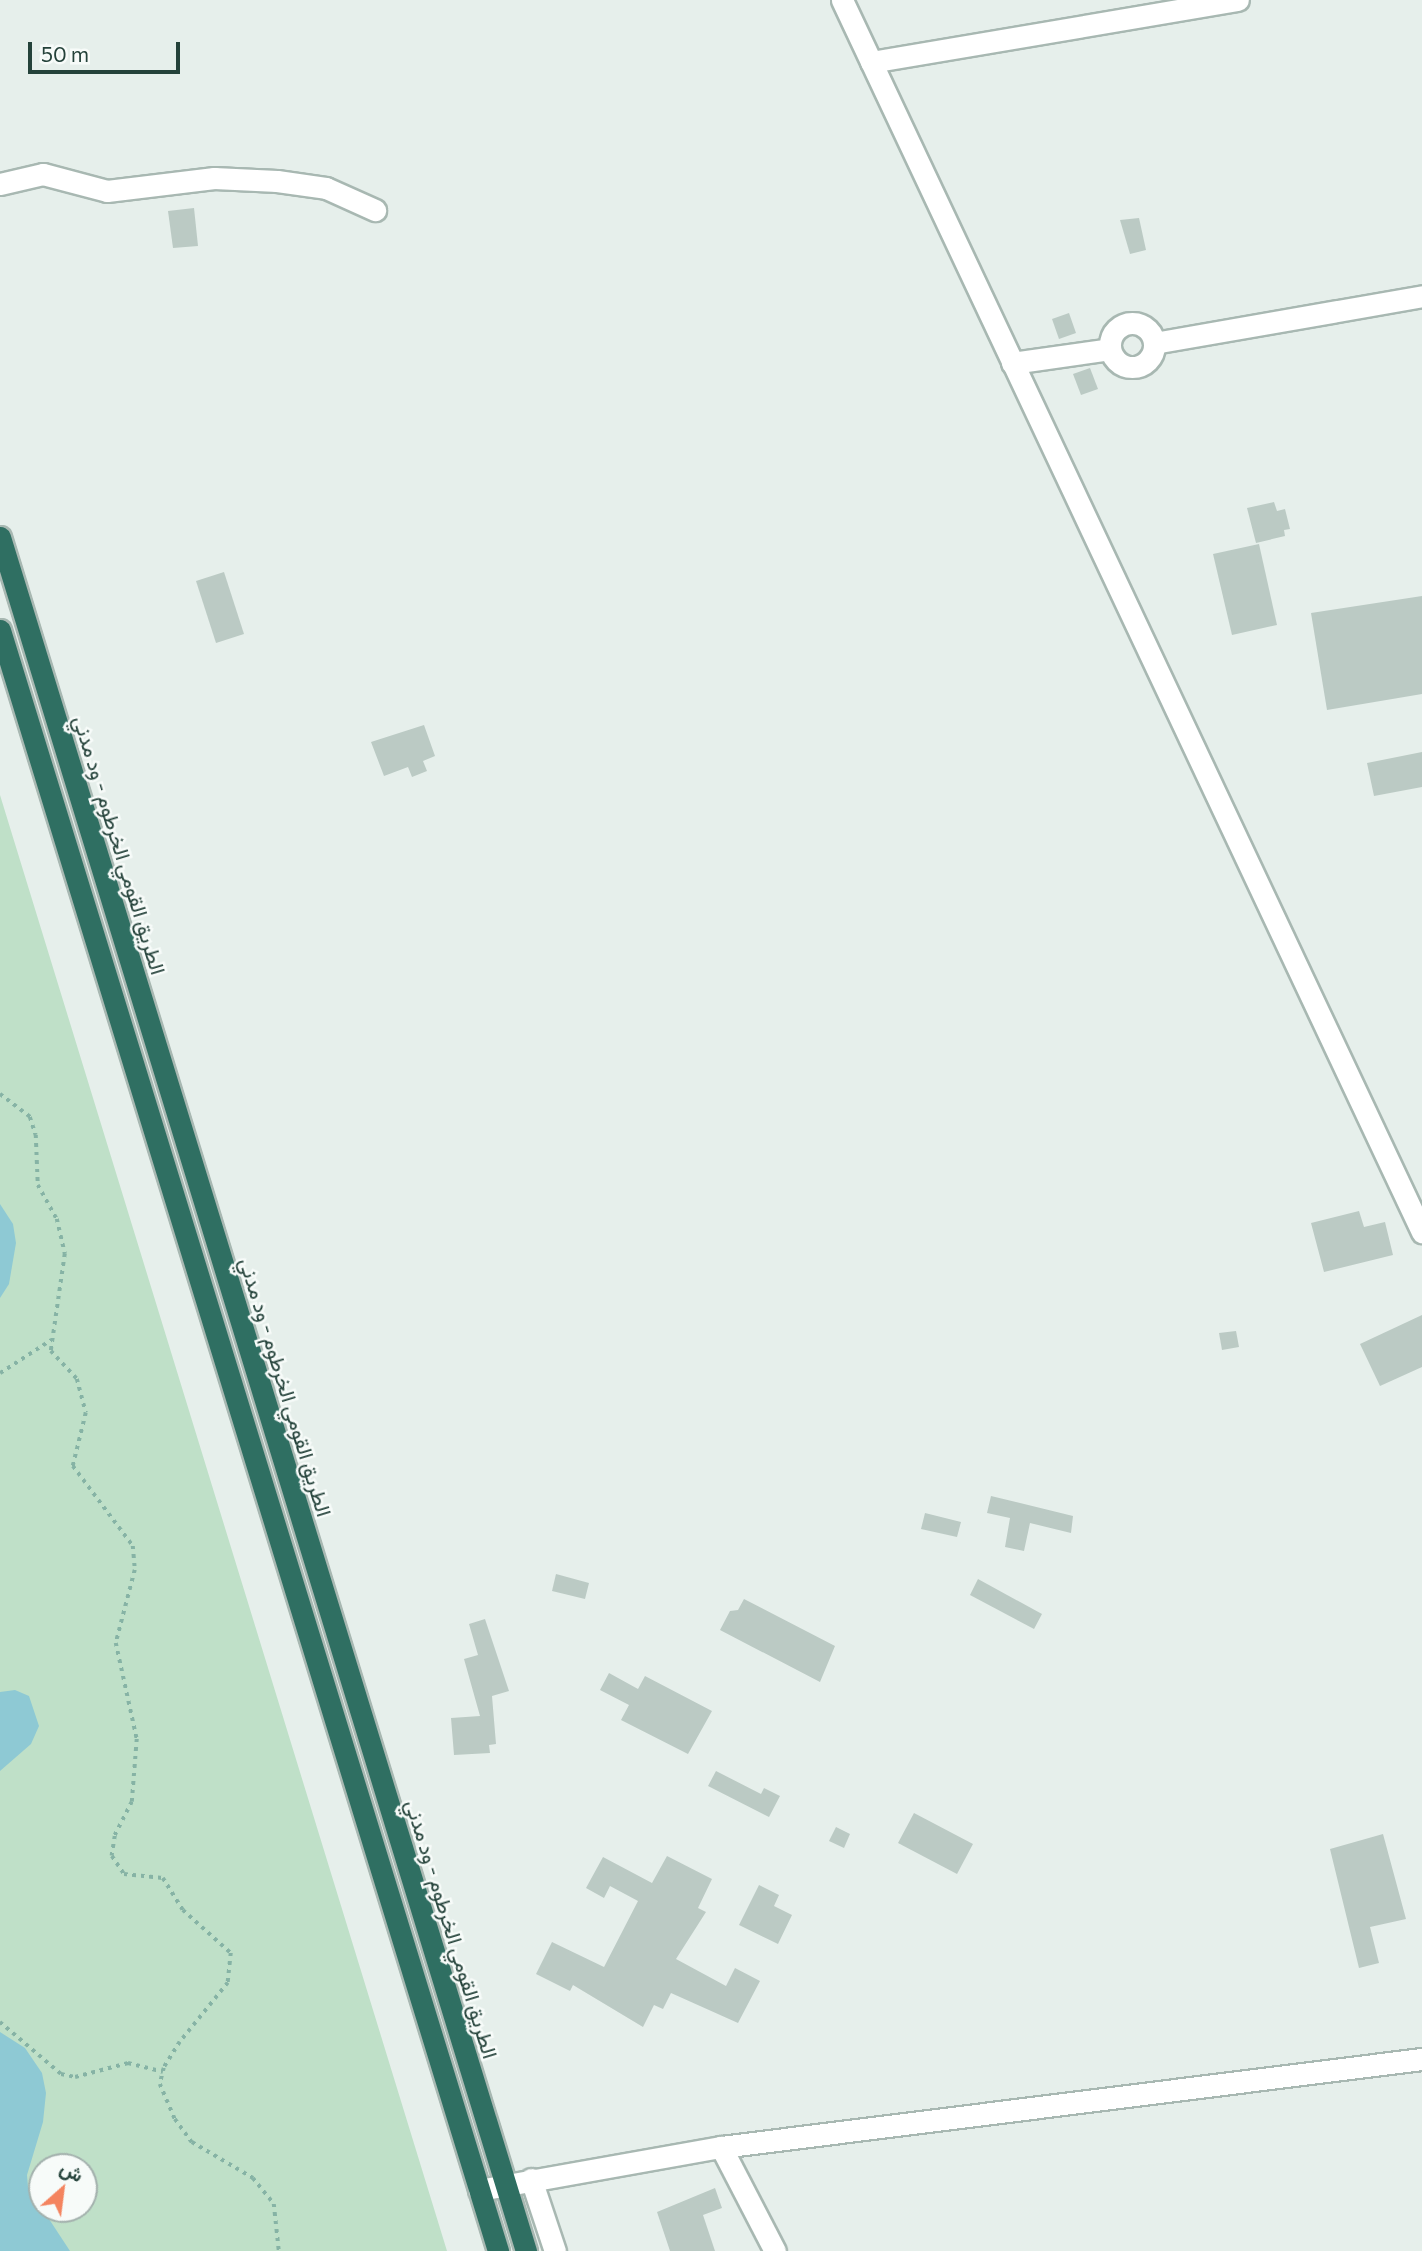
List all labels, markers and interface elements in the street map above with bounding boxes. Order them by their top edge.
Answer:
scale bar [32,28,184,72]
text: 50 m [41,41,89,66]
street label: الطريق القومي الخرطوم - ود مدني [69,712,171,978]
street label: الطريق القومي الخرطوم - ود مدني [235,1254,337,1520]
street label: الطريق القومي الخرطوم - ود مدني [401,1796,503,2062]
north arrow [28,2153,98,2223]
text: ش [57,2155,88,2186]

